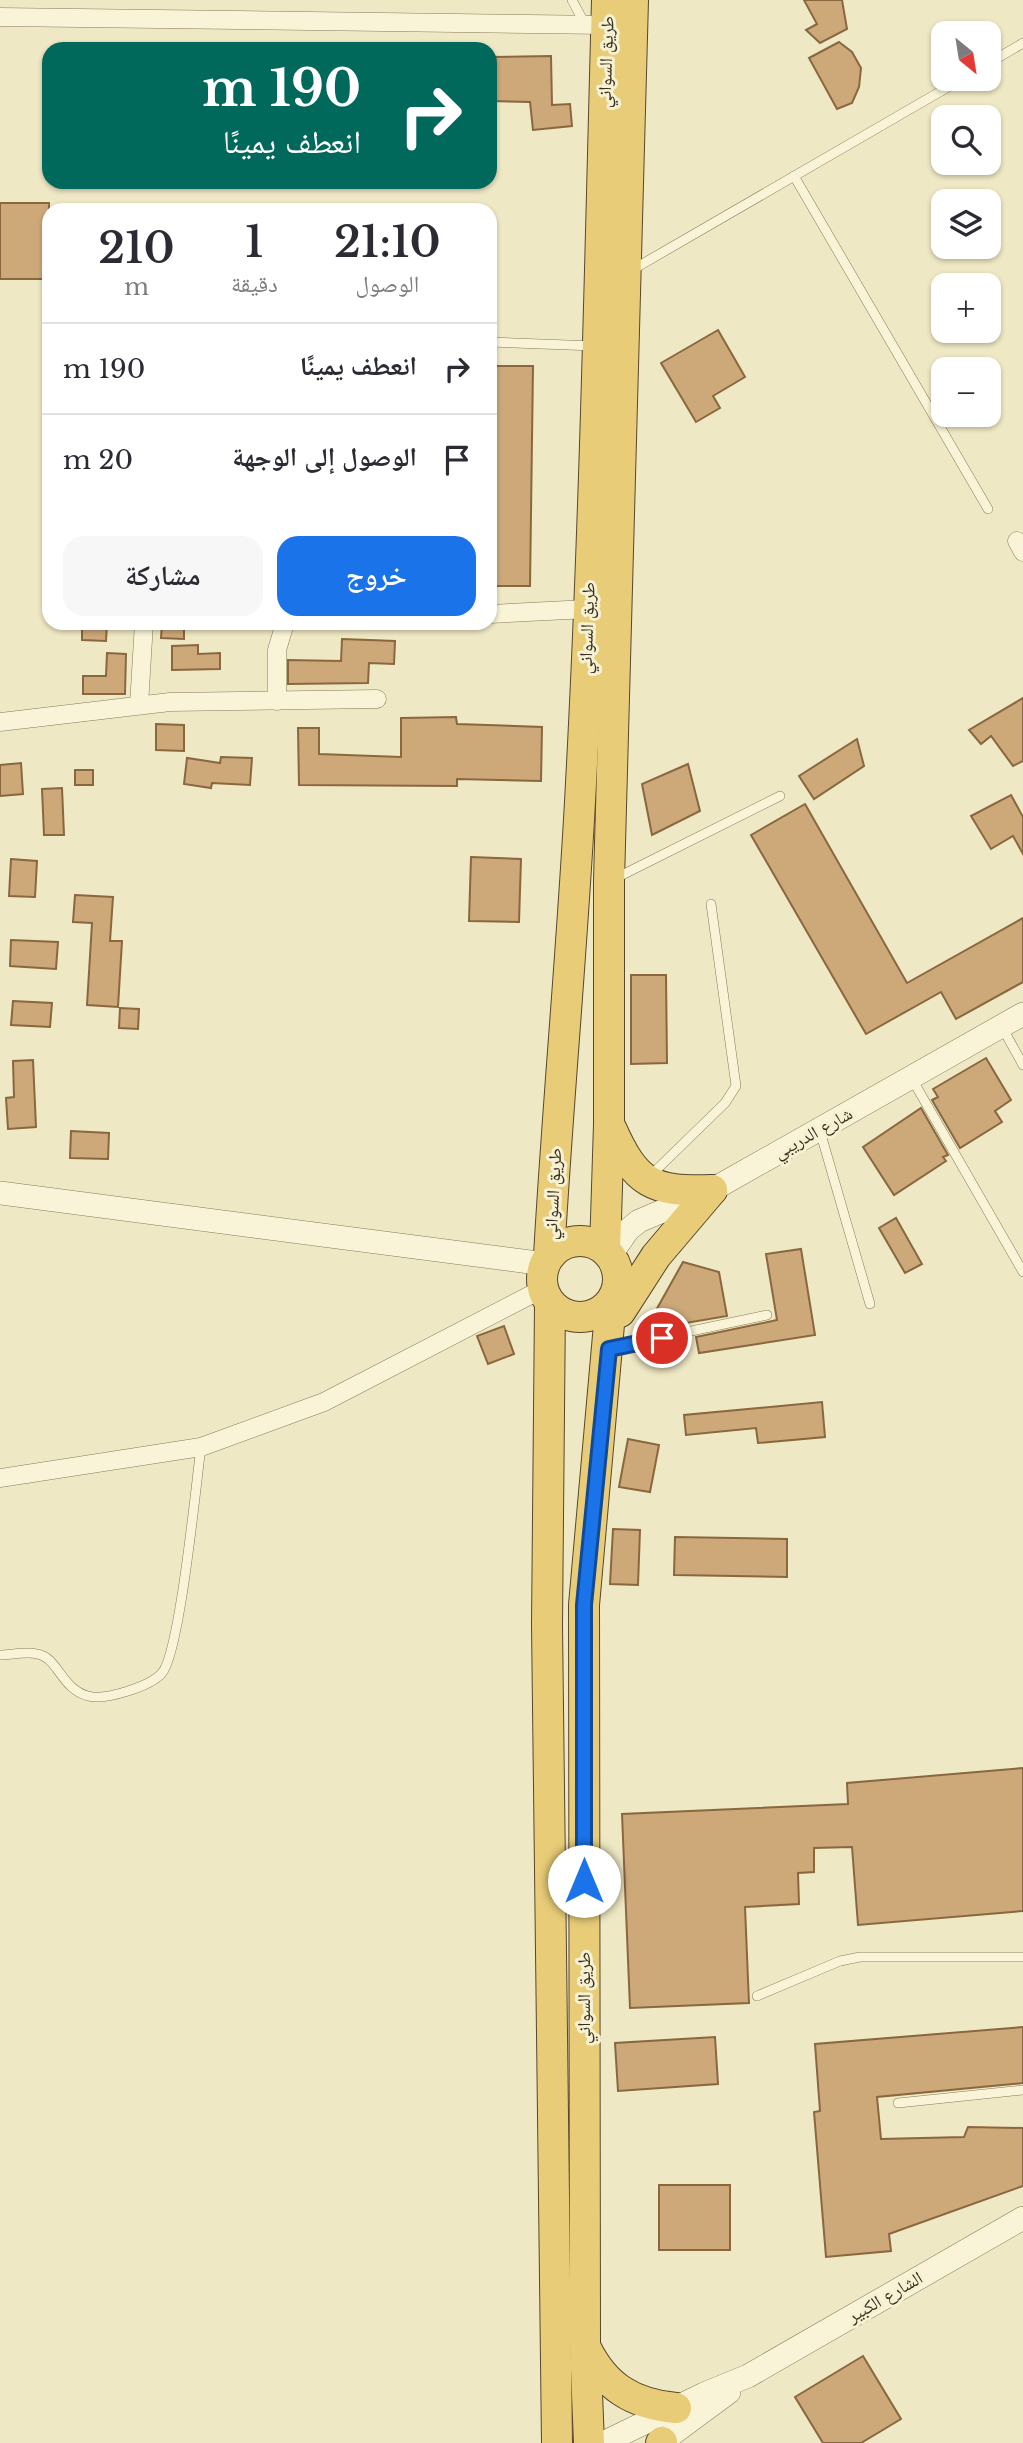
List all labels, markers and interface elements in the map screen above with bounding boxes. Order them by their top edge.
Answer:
street label: طريق السواني [593,16,622,109]
north arrow [931,21,1001,91]
map controls [931,21,1001,427]
text: 190 m [202,58,361,119]
icon: right [385,70,476,161]
button: search [931,105,1001,175]
text: انعطف يمينًا [223,122,361,162]
button: layers [931,189,1001,259]
text: 1 [245,216,264,268]
text: 21:10 [334,216,441,268]
text: 210 [98,222,175,274]
text: دقيقة [231,270,278,298]
text: الوصول [356,270,419,298]
text: m [124,273,149,301]
button: + [931,273,1001,343]
text: انعطف يمينًا [300,350,417,382]
icon: right [438,350,476,388]
text: 190 m [63,353,145,385]
button: − [931,357,1001,427]
text: الوصول إلى الوجهة [232,441,417,473]
icon: arrive [438,441,476,479]
text: 20 m [63,444,133,476]
button: مشاركة [63,536,263,616]
button: خروج [277,536,476,616]
street label: طريق السواني [574,582,603,675]
street label: شارع الدريبي [770,1102,858,1167]
street label: طريق السواني [540,1147,570,1241]
pin [632,1308,692,1368]
icon: arrive [643,1319,681,1357]
position arrow [547,1844,621,1918]
street label: طريق السواني [573,1952,599,2044]
street label: الشارع الكبير [843,2267,926,2328]

